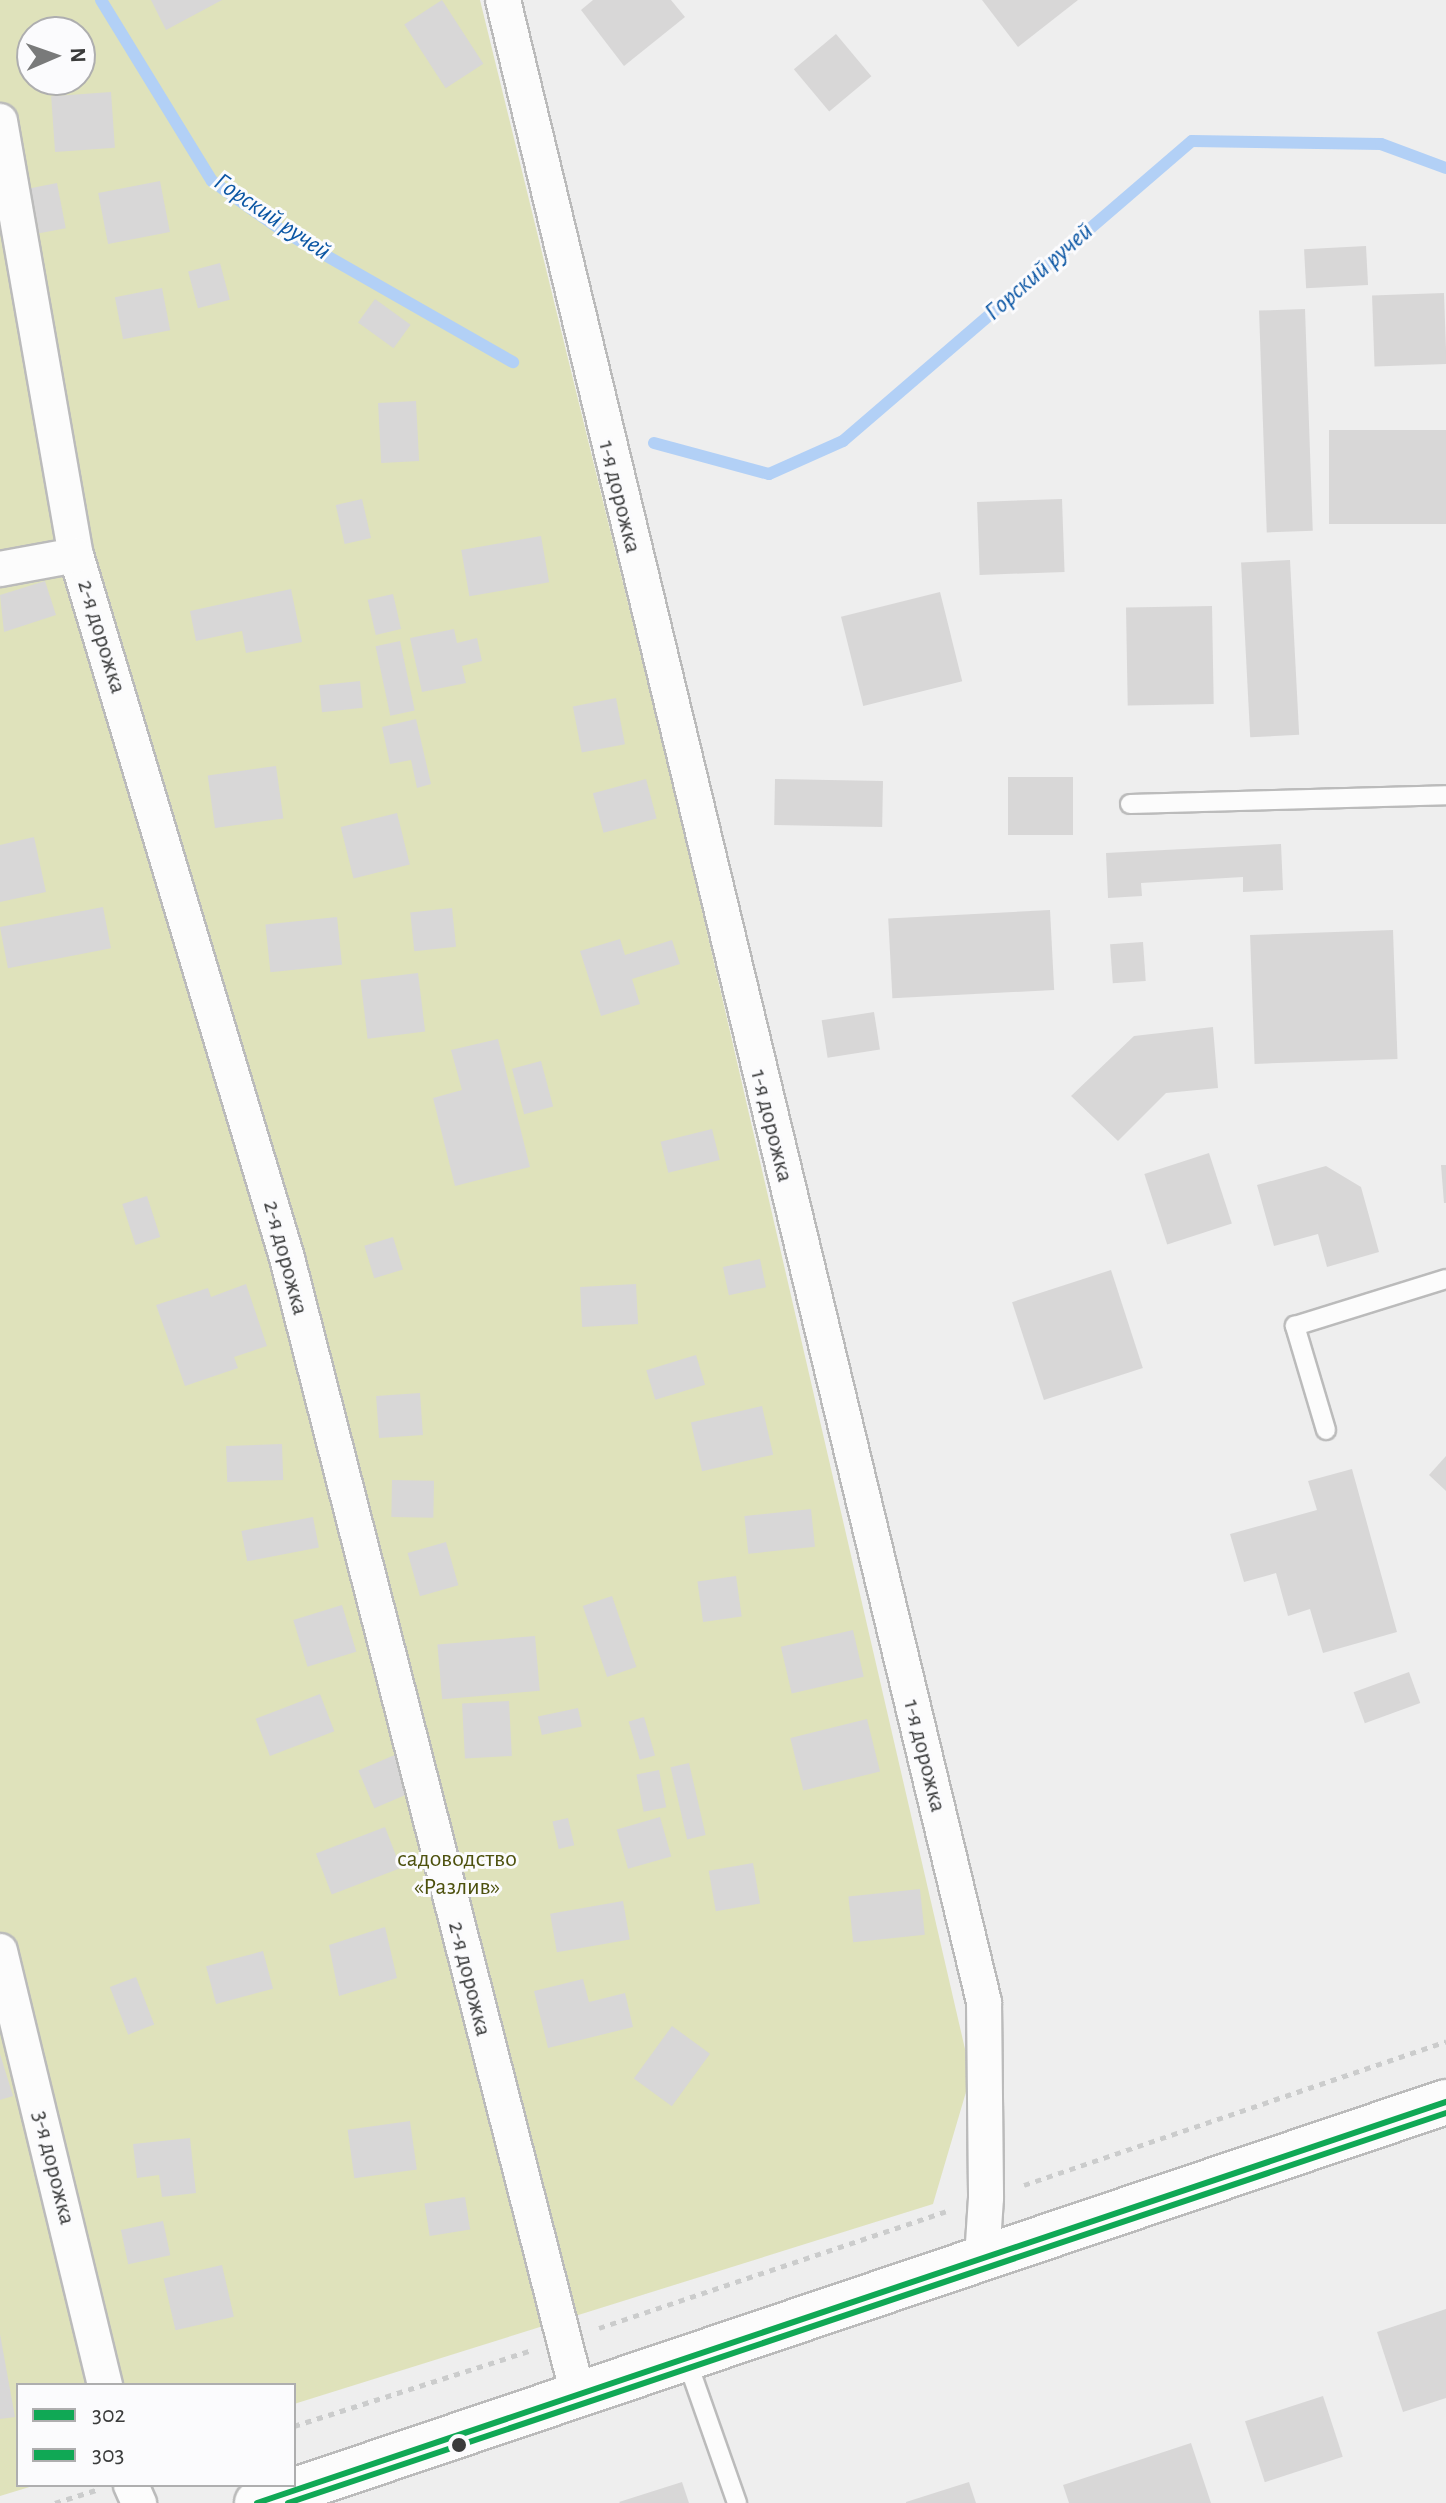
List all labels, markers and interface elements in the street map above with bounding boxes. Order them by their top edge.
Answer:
north arrow [16,16,96,96]
text: N [67,47,89,63]
water label: Горский ручей [208,167,336,267]
water label: Горский ручей [978,216,1100,328]
street label: 1-я дорожка [591,438,647,556]
street label: 2-я дорожка [70,577,132,697]
street label: 1-я дорожка [743,1067,799,1185]
street label: 2-я дорожка [256,1198,314,1318]
street label: 1-я дорожка [896,1697,952,1815]
park label: садоводство «Разлив» [397,1846,517,1902]
street label: 2-я дорожка [441,1919,497,2039]
street label: 3-я дорожка [25,2108,81,2228]
legend [16,2383,296,2487]
text: 302 [92,2403,125,2427]
unlabelled marker [451,2437,467,2453]
text: 303 [92,2443,124,2467]

